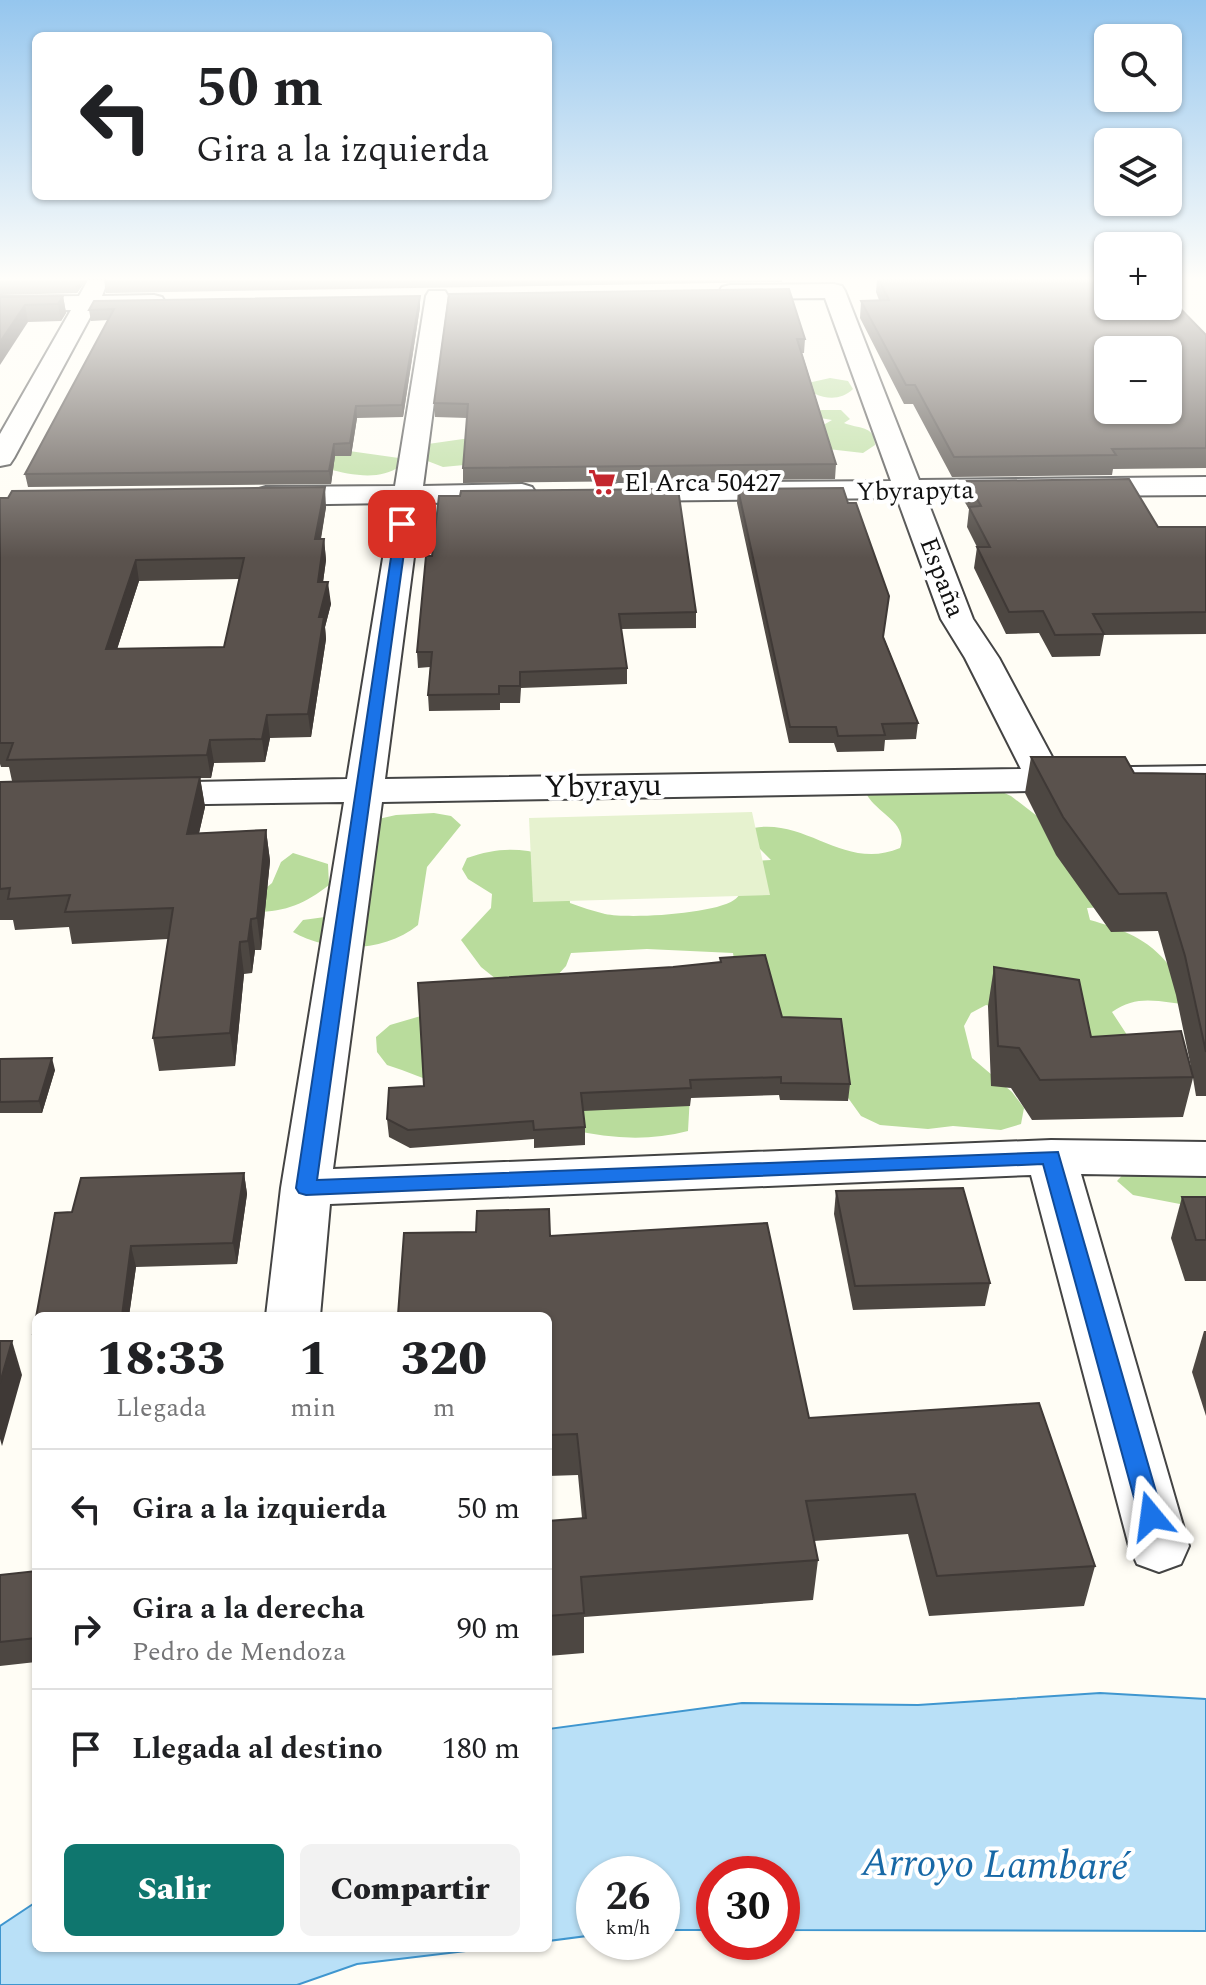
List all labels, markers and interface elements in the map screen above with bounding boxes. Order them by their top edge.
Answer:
map controls [1094,24,1182,424]
button: search [1094,24,1182,112]
text: 50 m [196,46,323,131]
icon: left [64,64,168,168]
text: Gira a la izquierda [196,123,489,178]
button: layers [1094,128,1182,216]
button: + [1094,232,1182,320]
button: − [1094,336,1182,424]
place label: El Arca 50427 [624,463,782,503]
supermarket icon: El Arca 50427 [587,467,617,497]
street label: Ybyrapyta [856,470,975,512]
pin [368,490,436,558]
icon: arrive [380,502,424,546]
street label: España [908,531,976,624]
street label: Ybyrayu [544,761,662,812]
text: 18:33 [97,1323,226,1396]
text: 1 [299,1323,328,1396]
text: 320 [401,1323,487,1396]
text: Llegada [116,1388,206,1428]
text: min [290,1388,336,1428]
text: m [433,1388,455,1428]
position arrow [1109,1474,1193,1558]
text: Gira a la izquierda [132,1486,387,1532]
text: 50 m [457,1486,520,1532]
icon: left [64,1487,108,1531]
text: Gira a la derecha [132,1586,365,1632]
text: 90 m [457,1606,520,1652]
icon: right [64,1607,108,1651]
text: Pedro de Mendoza [132,1632,346,1672]
text: Llegada al destino [132,1726,383,1772]
text: 180 m [442,1726,520,1772]
icon: arrive [64,1727,108,1771]
water label: Arroyo Lambaré [860,1833,1132,1898]
button: Salir [64,1844,284,1936]
button: Compartir [300,1844,520,1936]
speed limit sign: 30 [696,1856,800,1960]
text: 26 [606,1867,650,1928]
text: km/h [606,1913,651,1943]

